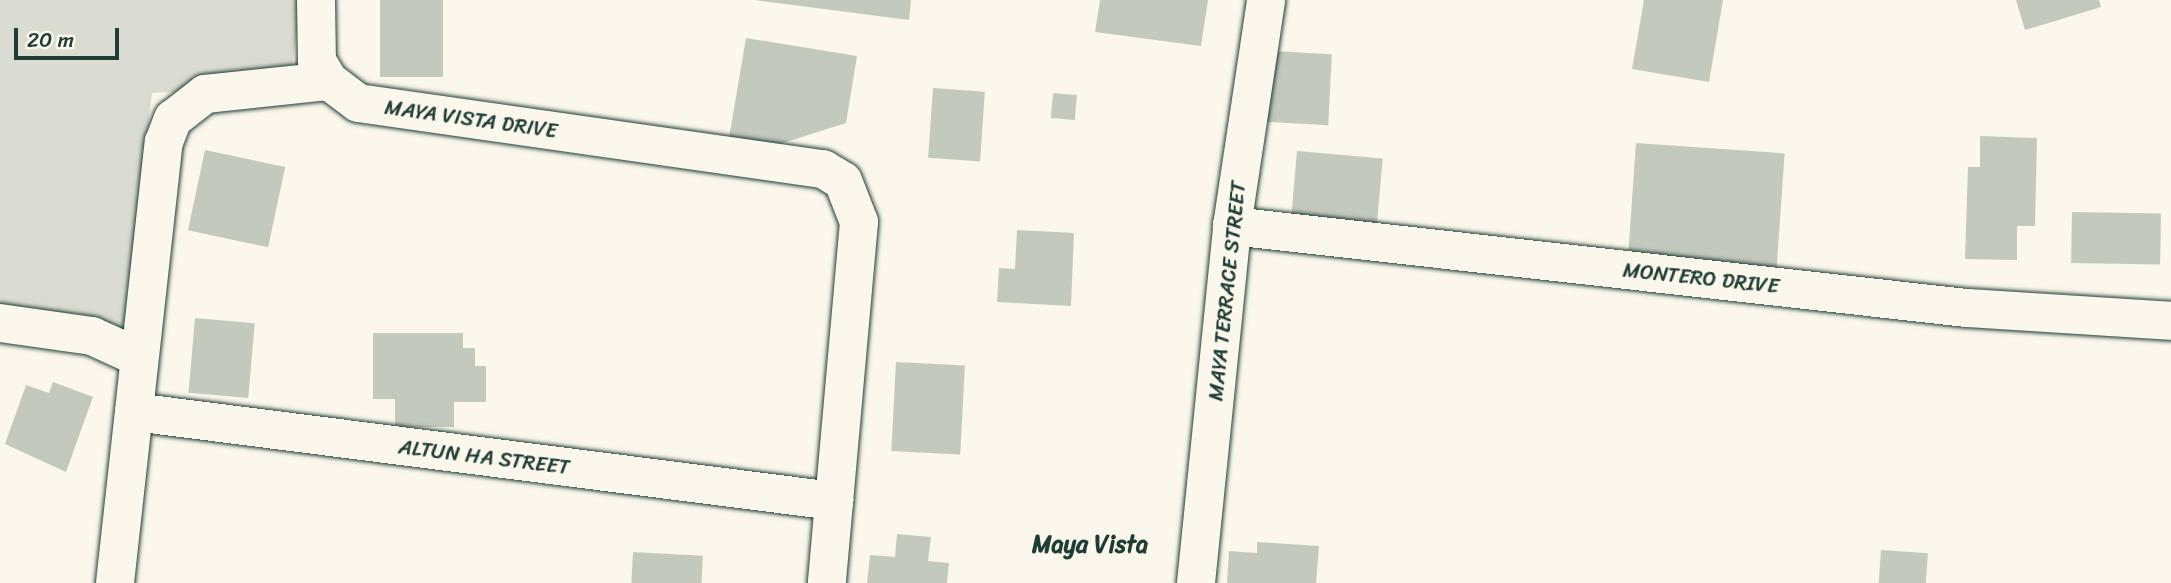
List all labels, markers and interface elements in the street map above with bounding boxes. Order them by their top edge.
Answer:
scale bar [18,14,122,58]
text: 20 m [27,21,74,59]
street label: MAYA VISTA DRIVE [382,94,560,144]
street label: MAYA TERRACE STREET [1203,179,1251,403]
street label: MONTERO DRIVE [1622,257,1780,299]
street label: ALTUN HA STREET [396,434,572,480]
district label: Maya Vista [1032,531,1148,559]

